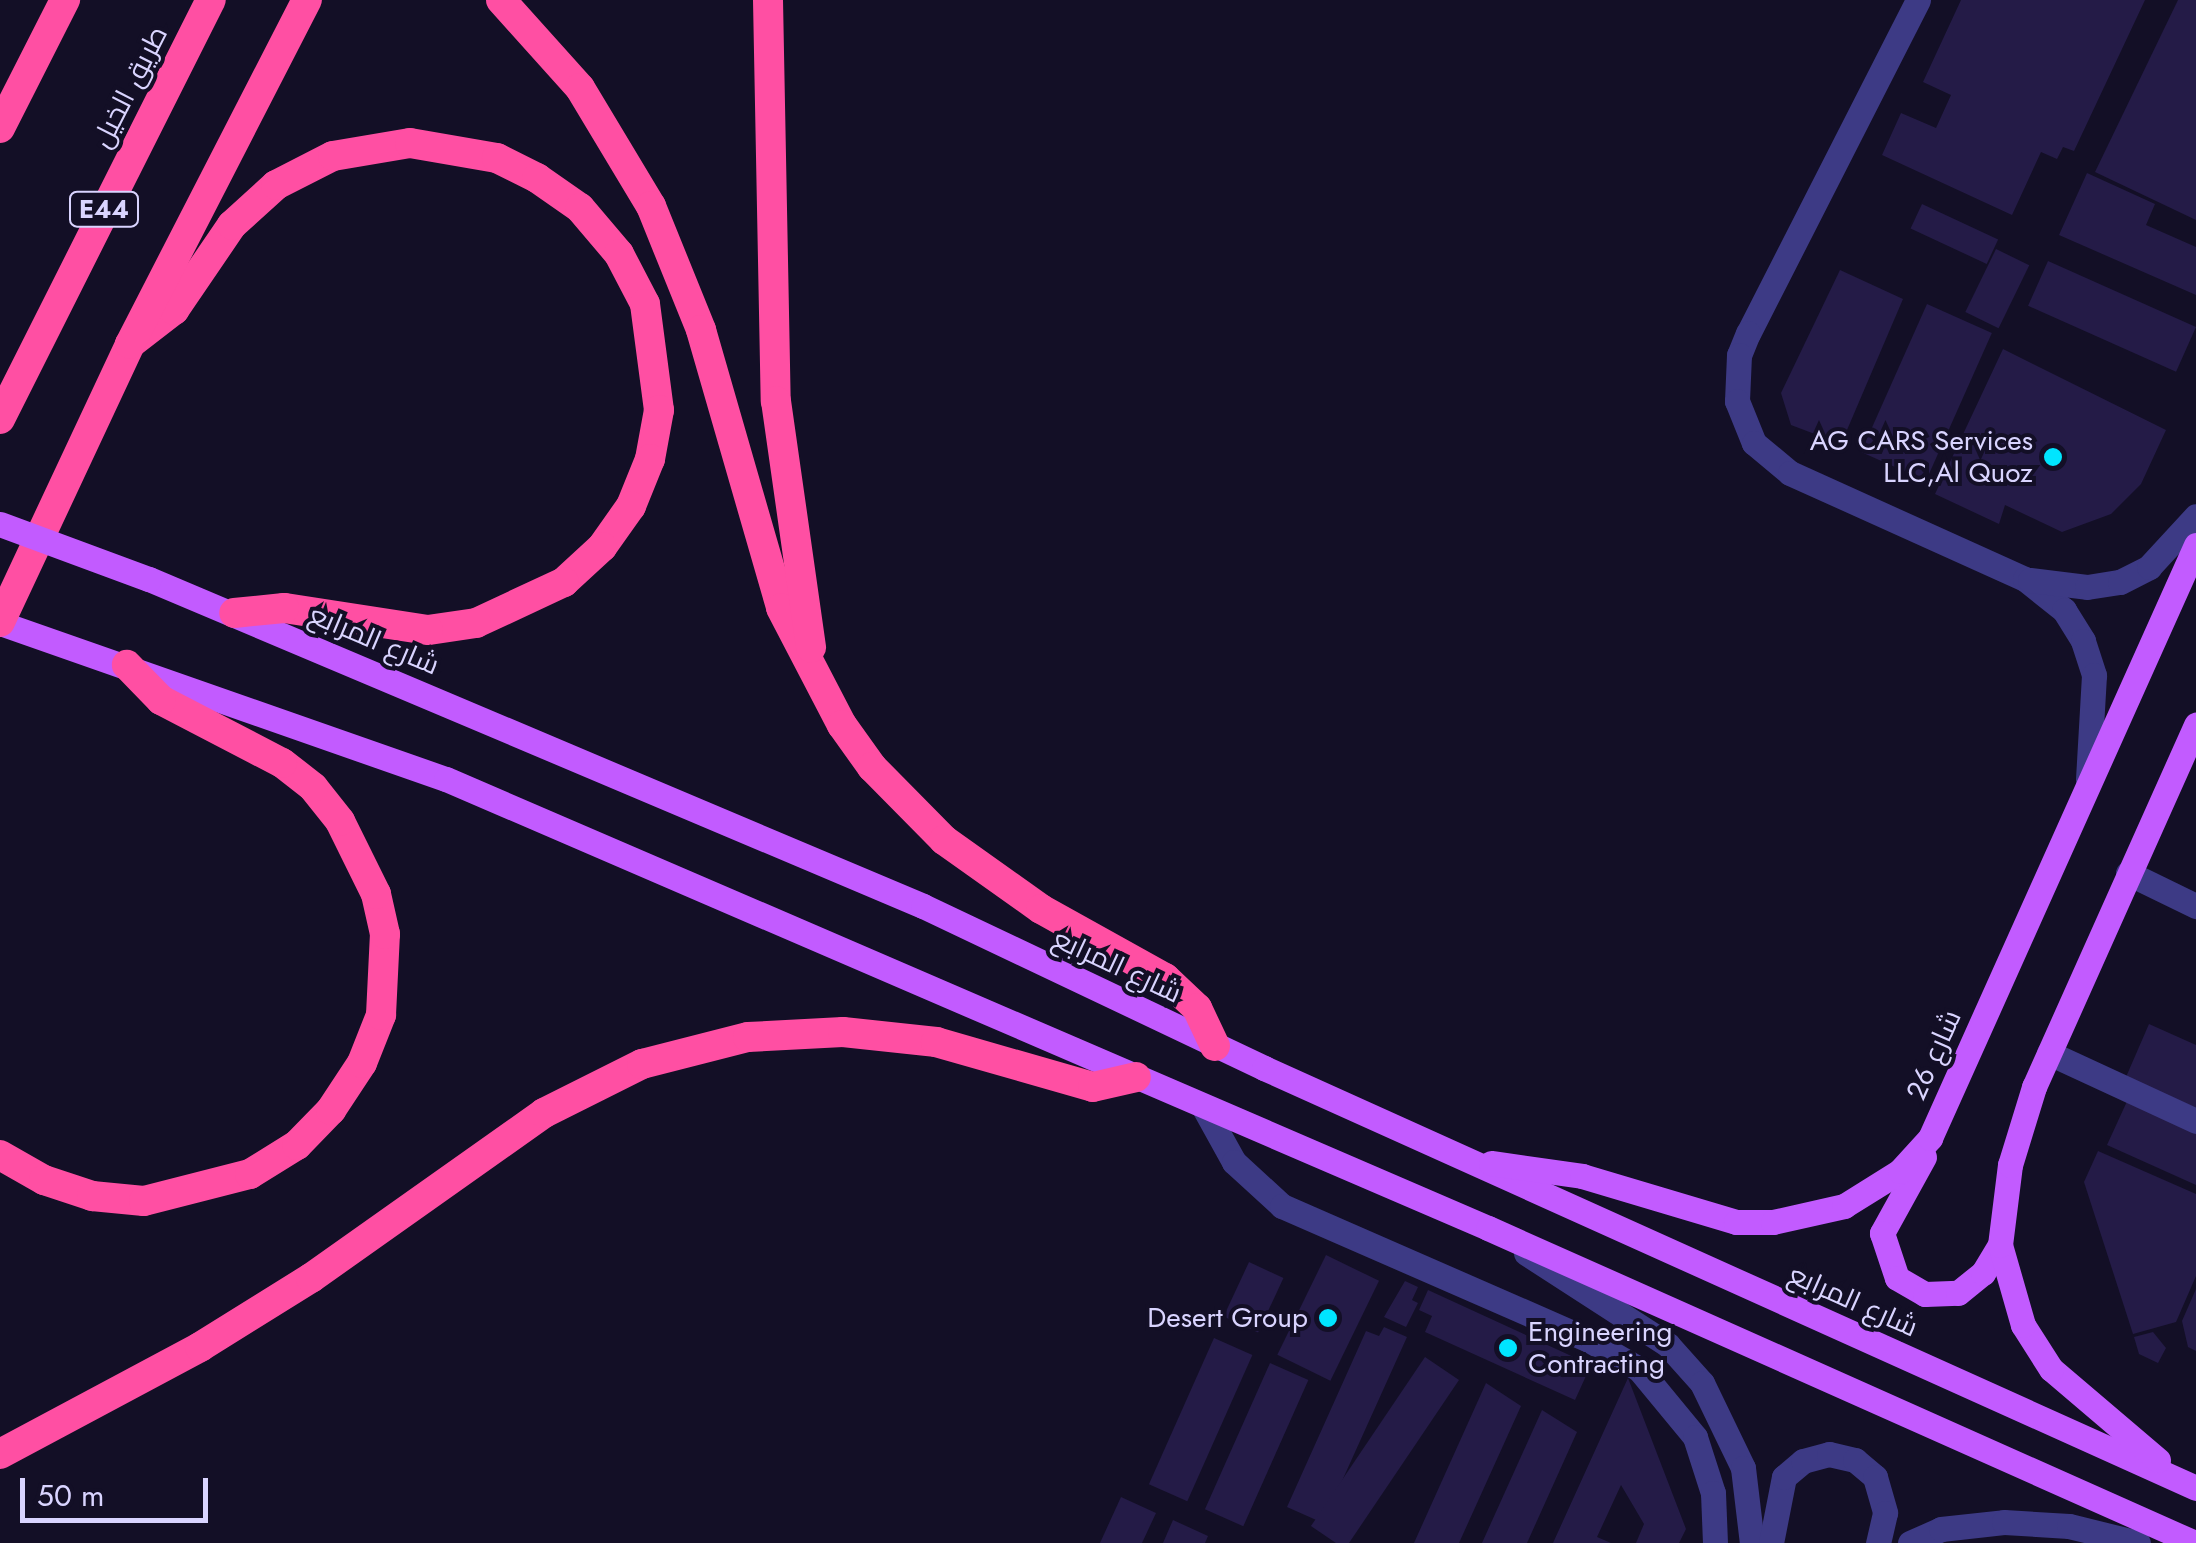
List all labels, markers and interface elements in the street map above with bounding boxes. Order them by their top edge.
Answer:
street label: طريق الخيل [85,20,175,154]
road number: E44 [69,189,139,229]
place label: AG CARS Services LLC,Al Quoz [1810,424,2033,490]
marker: AG CARS Services LLC,Al Quoz [2042,446,2064,468]
street label: شارع المرابع [304,598,444,682]
street label: شارع المرابع [1047,922,1187,1010]
street label: شارع 26 [1899,1005,1969,1105]
street label: شارع المرابع [1783,1258,1923,1344]
place label: Desert Group [1147,1301,1308,1335]
marker: Desert Group [1317,1307,1339,1329]
place label: Engineering Contracting [1528,1315,1672,1381]
marker: Engineering Contracting [1497,1337,1519,1359]
scale bar [25,1458,212,1520]
text: 50 m [37,1474,104,1517]

